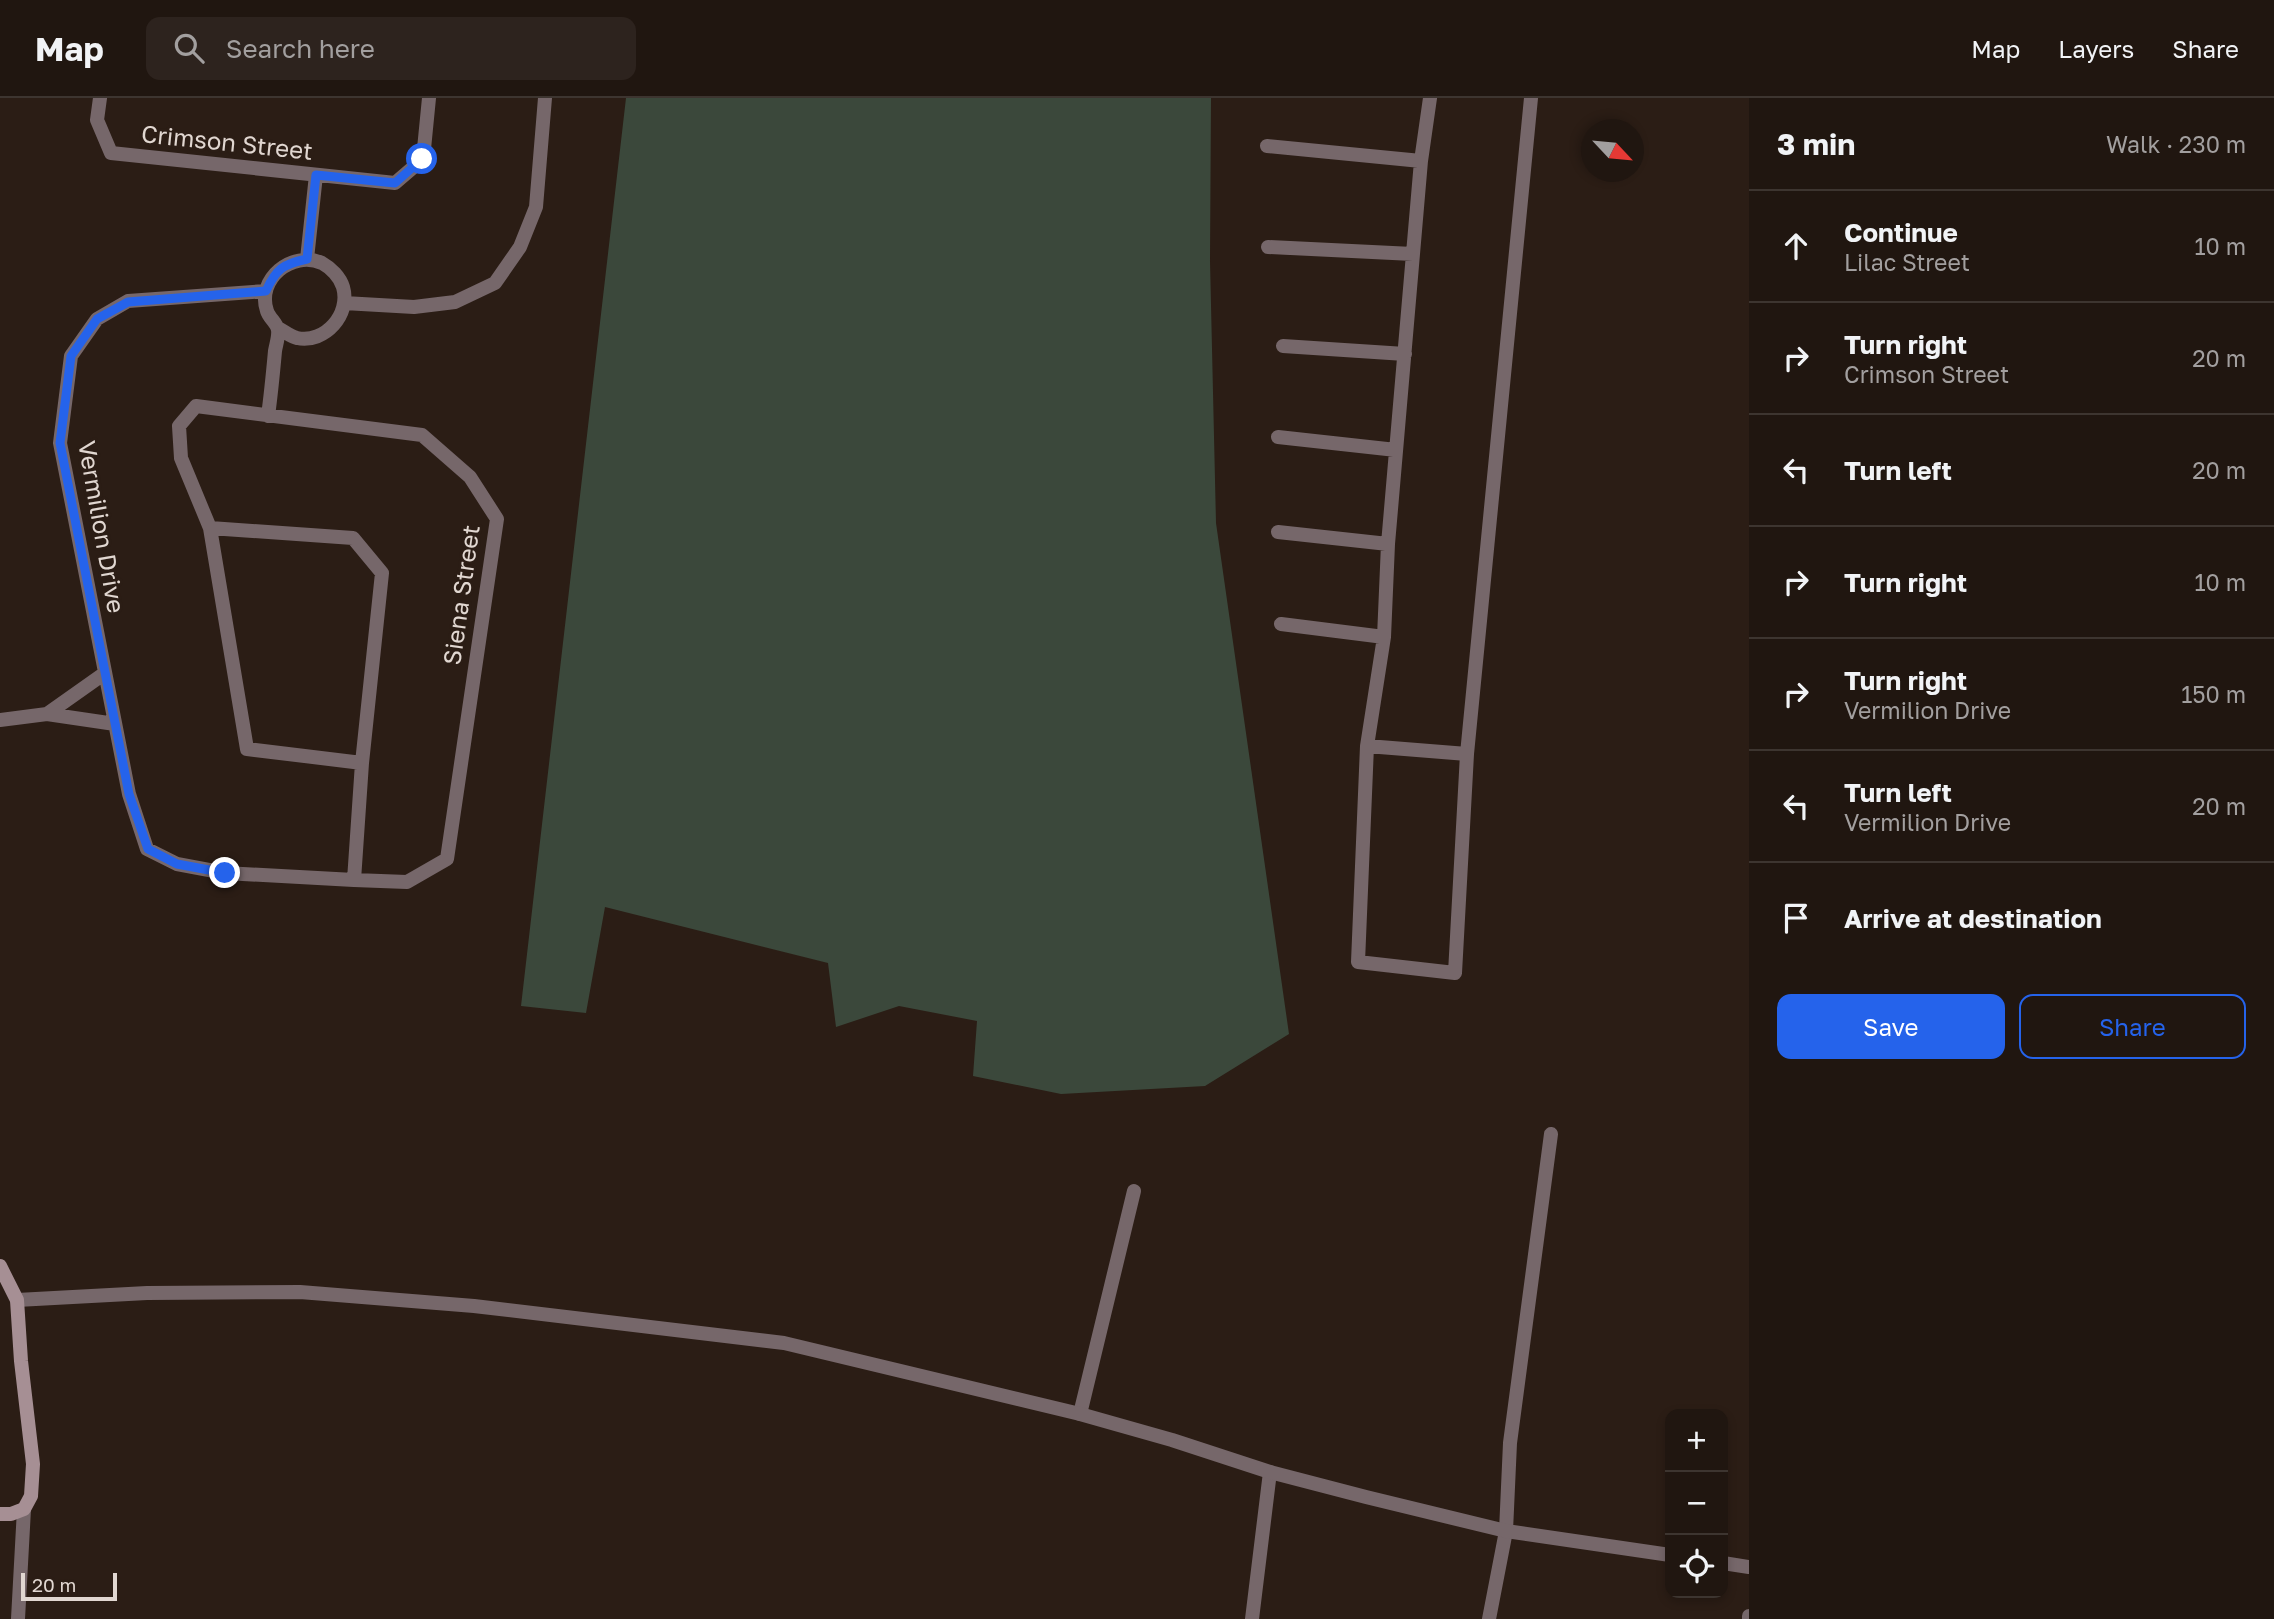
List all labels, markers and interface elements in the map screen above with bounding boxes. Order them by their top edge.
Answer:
search box [146,17,636,80]
text: Map [35,29,104,68]
icon: search [170,29,208,67]
text: Search here [226,33,375,64]
text: Map [1971,34,2020,63]
text: Layers [2058,34,2134,63]
text: Share [2172,34,2239,63]
street label: Crimson Street [140,118,314,165]
north arrow [1581,119,1644,182]
text: 3 min [1777,126,1855,162]
text: Walk · 230 m [2106,130,2246,158]
route start [406,143,437,174]
text: Continue [1844,217,1958,248]
icon: ahead [1777,227,1815,265]
text: 10 m [2194,232,2246,260]
text: Lilac Street [1844,248,1970,276]
text: Turn right [1844,329,1967,360]
icon: right [1777,339,1815,377]
text: 20 m [2192,344,2246,372]
text: Crimson Street [1844,360,2009,388]
street label: Vermilion Drive [73,438,132,615]
icon: left [1777,451,1815,489]
text: Turn left [1844,455,1952,486]
text: 20 m [2192,456,2246,484]
street label: Siena Street [436,523,485,667]
icon: right [1777,563,1815,601]
text: Turn right [1844,567,1967,598]
text: 10 m [2194,568,2246,596]
text: Turn right [1844,665,1967,696]
icon: right [1777,675,1815,713]
text: 150 m [2181,680,2246,708]
text: Vermilion Drive [1844,696,2011,724]
text: Turn left [1844,777,1952,808]
icon: left [1777,787,1815,825]
text: 20 m [2192,792,2246,820]
text: Vermilion Drive [1844,808,2011,836]
route end [209,857,240,888]
icon: arrive [1777,899,1815,937]
text: Arrive at destination [1844,903,2102,934]
button: Save [1777,994,2005,1059]
button: Share [2019,994,2246,1059]
map controls [1665,1409,1728,1598]
button: + [1665,1409,1728,1472]
button: − [1665,1472,1728,1535]
button: locate [1665,1535,1728,1598]
scale bar [21,1570,117,1602]
text: 20 m [32,1573,76,1596]

